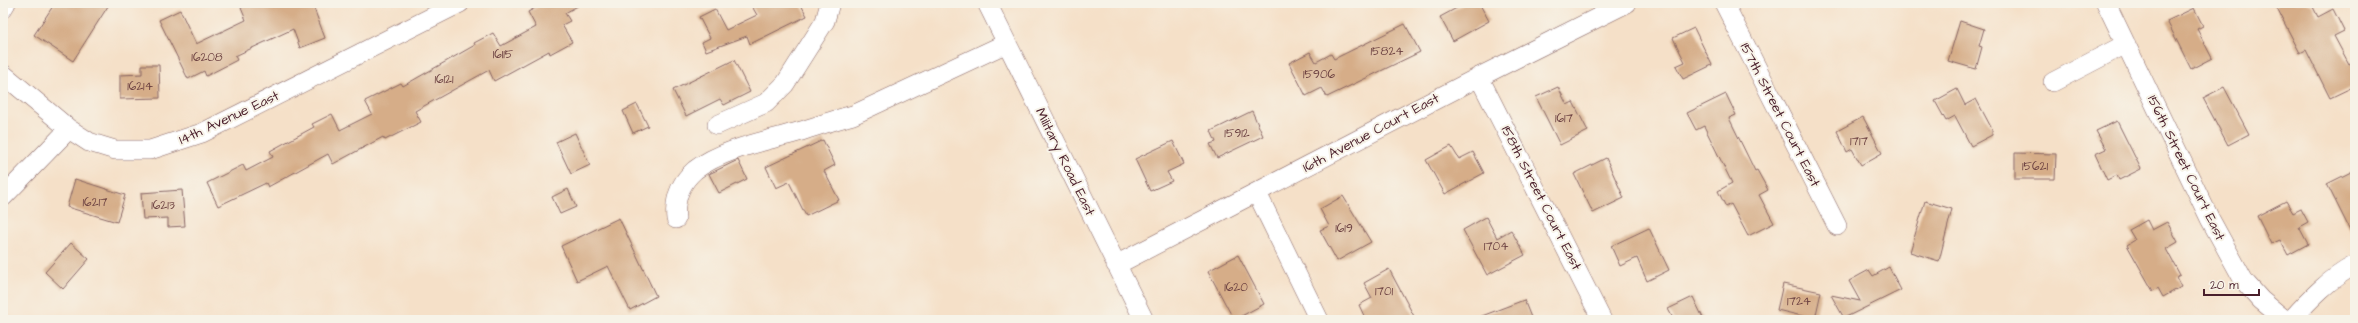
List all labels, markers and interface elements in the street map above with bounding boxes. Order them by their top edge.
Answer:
street label: 157th Street Court East [1735,39,1825,191]
house number: 15824 [1371,43,1403,60]
house number: 16115 [493,46,514,63]
house number: 16208 [191,49,223,66]
house number: 15906 [1303,66,1335,83]
house number: 16121 [435,71,454,88]
house number: 16214 [127,78,153,95]
street label: 14th Avenue East [176,86,283,150]
street label: 16th Avenue Court East [1299,88,1443,177]
street label: 156th Street Court East [2142,92,2230,244]
street label: Military Road East [1030,105,1100,220]
house number: 1617 [1555,110,1574,127]
street label: 158th Street Court East [1496,122,1586,274]
house number: 15912 [1224,125,1250,142]
house number: 1717 [1850,133,1869,150]
house number: 15621 [2022,158,2048,175]
house number: 16217 [83,194,108,211]
house number: 16213 [151,197,175,214]
house number: 1619 [1335,220,1353,237]
house number: 1704 [1484,238,1508,255]
scale bar [2204,271,2259,297]
text: 20 m [2210,277,2239,294]
house number: 1620 [1224,279,1248,296]
house number: 1701 [1375,283,1393,300]
house number: 1724 [1787,293,1811,310]

